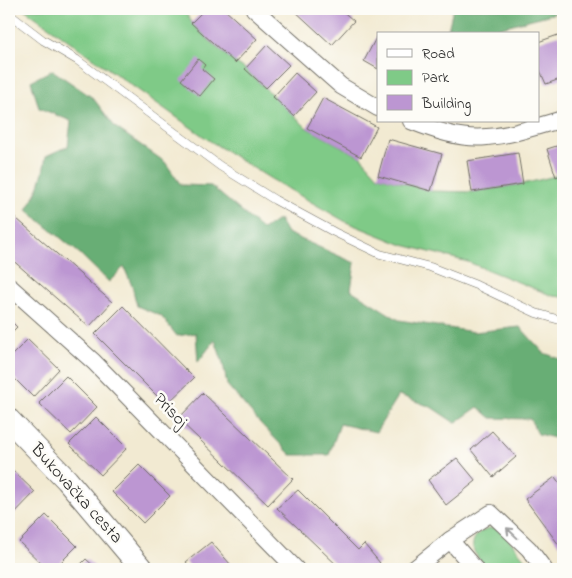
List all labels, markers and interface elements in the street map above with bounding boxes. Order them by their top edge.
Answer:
legend [377,32,540,122]
text: Road [422,43,455,65]
text: Park [422,67,450,89]
text: Building [421,93,471,116]
street label: Prisoj [147,388,193,435]
street label: Bukovačka cesta [23,437,128,550]
one-way arrow [506,527,518,539]

